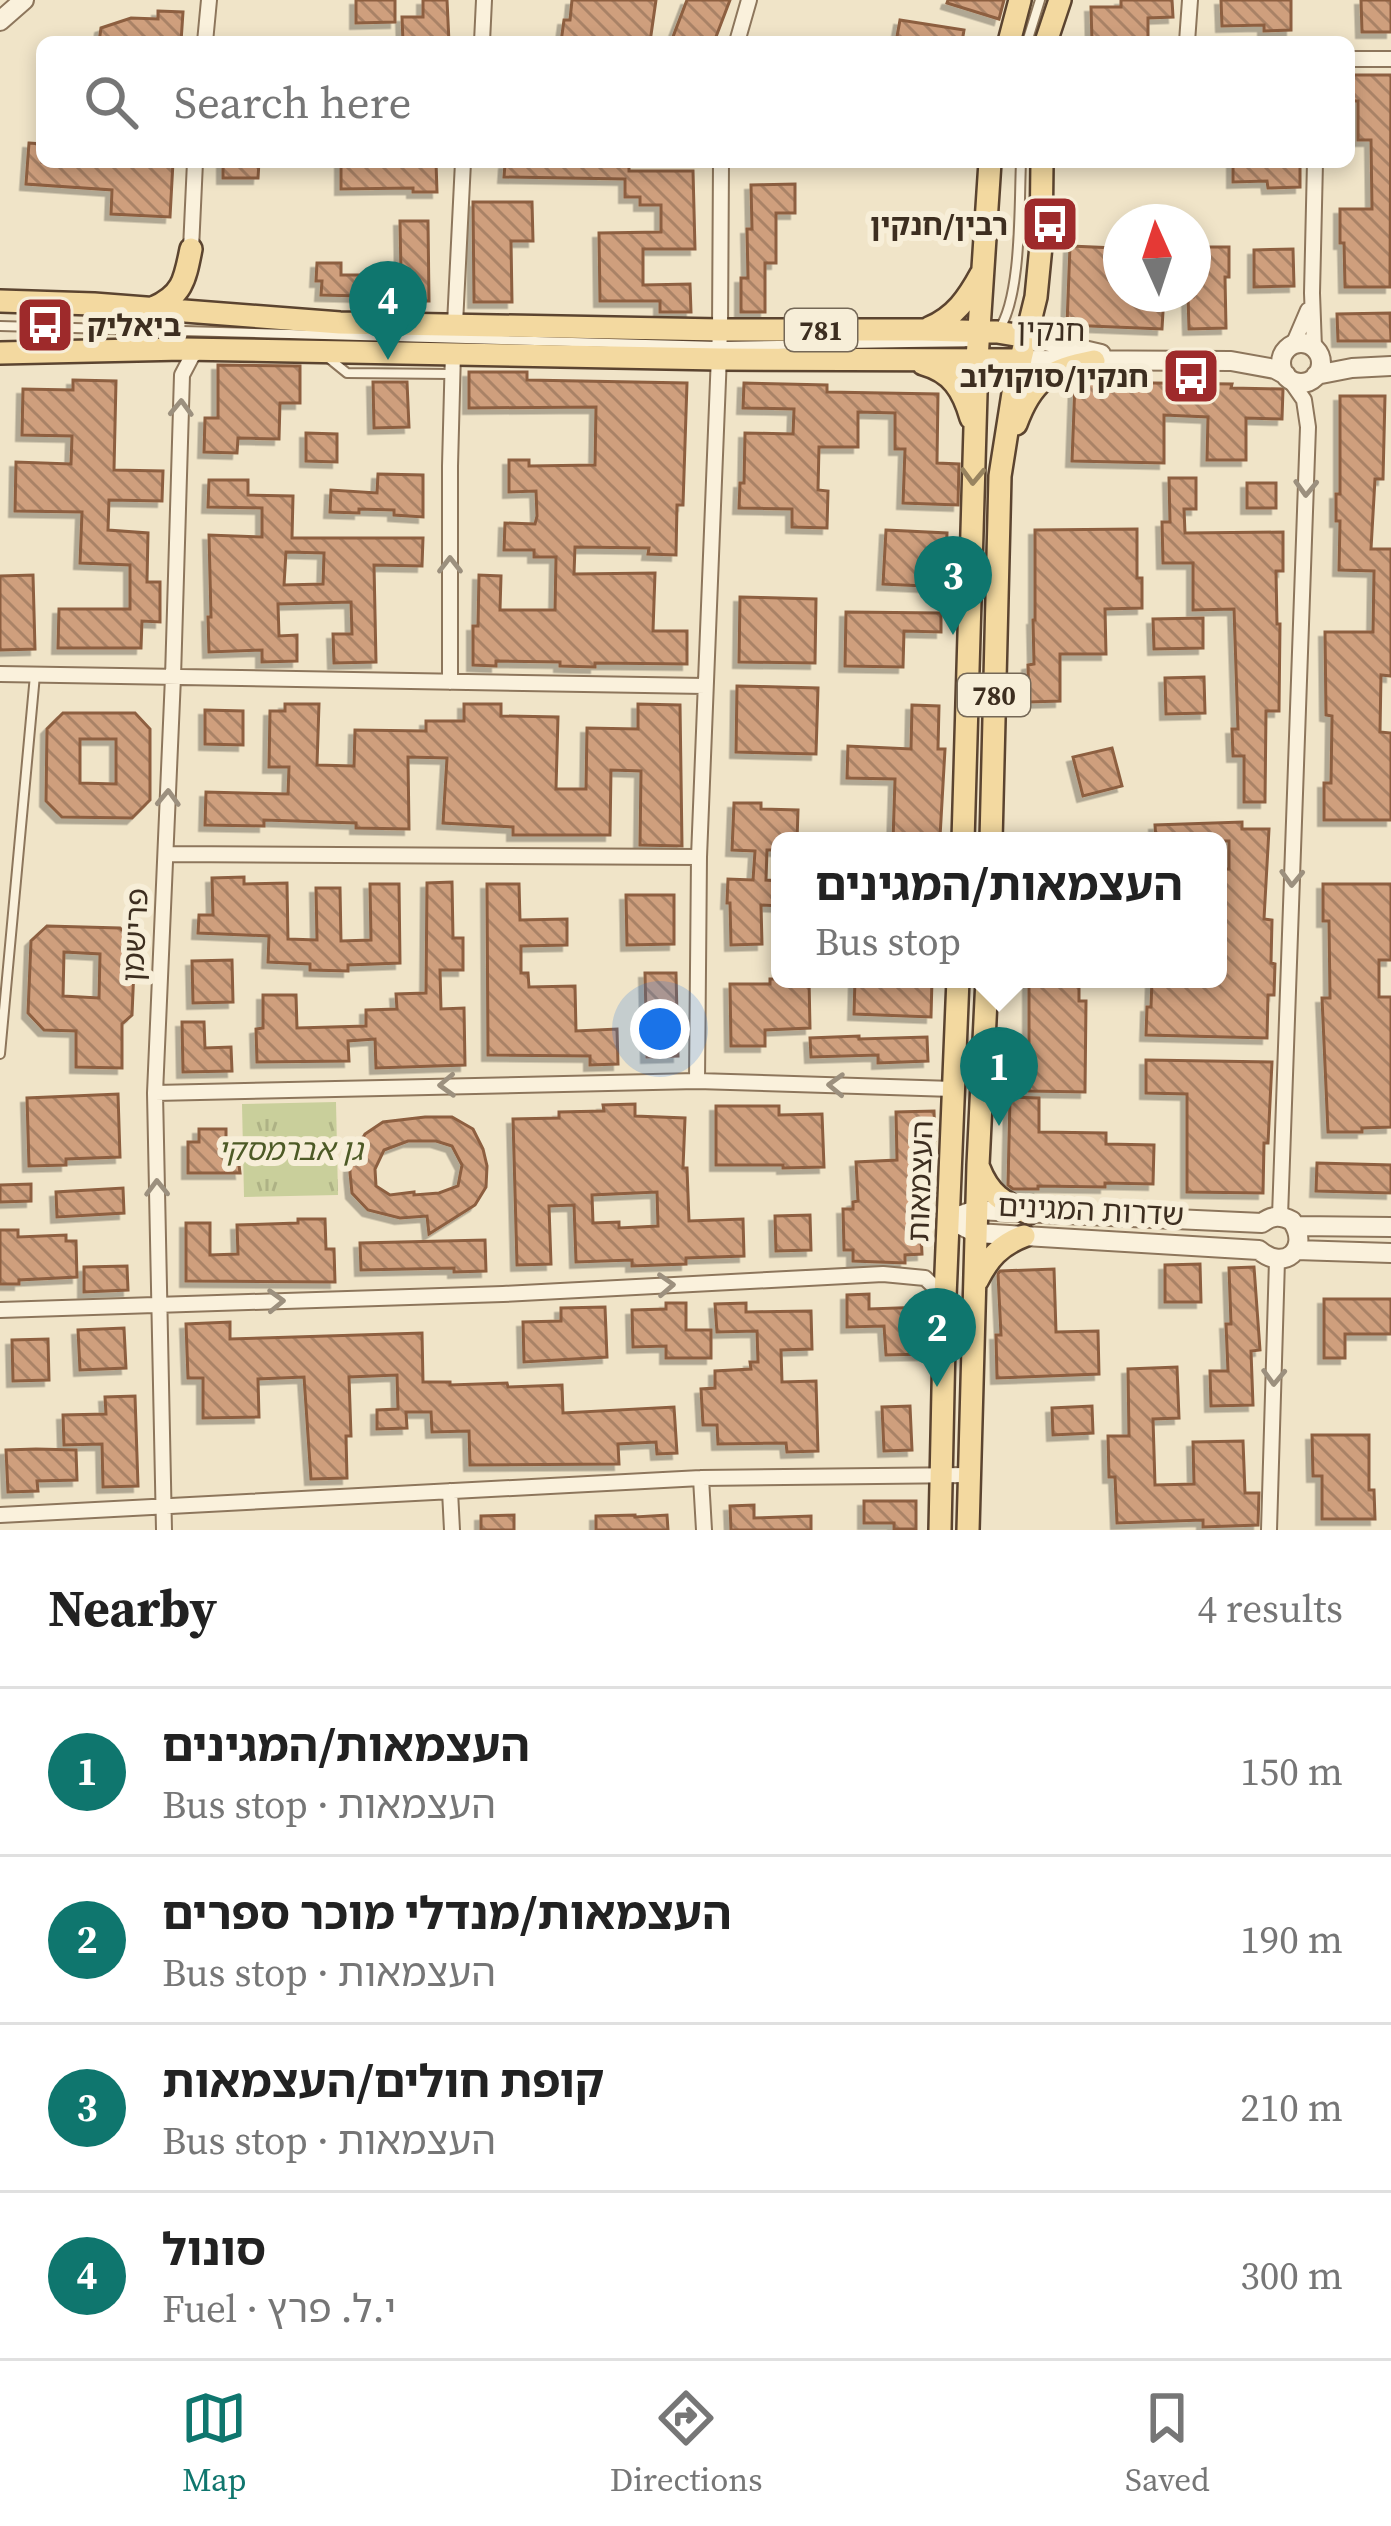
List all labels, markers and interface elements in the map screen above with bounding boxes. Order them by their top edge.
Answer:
search box [36,36,1355,168]
icon: search [78,69,144,135]
text: Search here [174,71,411,133]
bus stop icon: רבין/חנקין [1019,193,1081,255]
place label: רבין/חנקין [870,204,1008,245]
north arrow [1103,204,1211,312]
pin: 4 [349,261,427,360]
bus stop icon: ביאליק [14,294,76,356]
place label: ביאליק [87,305,181,346]
road number: 781 [785,309,857,351]
street label: חנקין [1016,309,1086,351]
bus stop icon: חנקין/סוקולוב [1160,345,1222,407]
place label: חנקין/סוקולוב [960,356,1149,397]
one-way arrow [167,398,193,417]
one-way arrow [960,467,986,486]
one-way arrow [1293,479,1319,498]
pin: 3 [914,536,992,635]
one-way arrow [437,555,463,573]
road number: 780 [958,674,1030,716]
one-way arrow [155,788,181,807]
popup [771,832,1227,988]
text: העצמאות/המגינים [815,853,1183,915]
one-way arrow [1279,869,1305,888]
street label: פרישמן [112,887,158,983]
text: Bus stop [815,915,961,968]
your location [630,999,690,1059]
pin: 1 [960,1027,1038,1126]
one-way arrow [437,1072,456,1098]
one-way arrow [827,1072,845,1098]
street label: העצמאות [897,1120,943,1242]
park label: גן אברמסקי [217,1129,364,1170]
one-way arrow [144,1178,170,1197]
street label: שדרות המגינים [997,1185,1185,1235]
one-way arrow [657,1272,675,1298]
pin: 2 [898,1288,976,1387]
one-way arrow [267,1289,286,1315]
one-way arrow [1261,1368,1287,1387]
text: Nearby [48,1573,217,1643]
text: 4 results [1198,1582,1343,1635]
text: העצמאות/המגינים [162,1714,530,1776]
text: 1 [76,1745,98,1798]
text: 150 m [1240,1745,1343,1798]
text: Bus stop · העצמאות [162,1778,496,1831]
text: העצמאות/מנדלי מוכר ספרים [162,1882,732,1944]
text: 2 [76,1913,98,1966]
text: 190 m [1240,1913,1343,1966]
text: Bus stop · העצמאות [162,1946,496,1999]
text: קופת חולים/העצמאות [162,2050,604,2112]
text: 3 [76,2081,98,2134]
text: 210 m [1240,2081,1343,2134]
text: Bus stop · העצמאות [162,2114,496,2167]
text: סונול [162,2218,266,2280]
text: 4 [76,2249,98,2302]
text: 300 m [1240,2249,1343,2302]
text: Fuel · י.ל. פרץ [162,2282,396,2335]
tab: Map [181,2385,247,2502]
tab: Directions [610,2385,763,2502]
tab: Saved [1125,2385,1210,2502]

